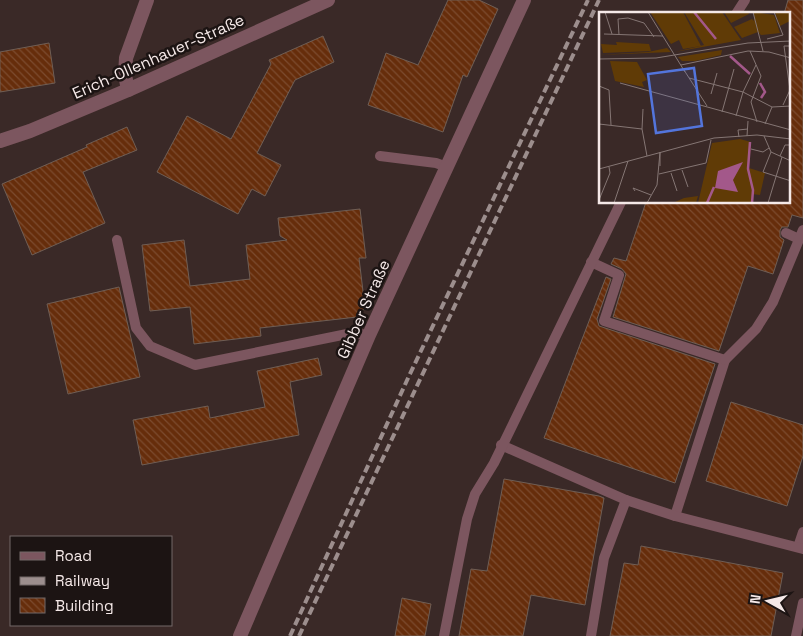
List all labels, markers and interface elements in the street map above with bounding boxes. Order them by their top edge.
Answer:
street label: Erich-Ollenhauer-Straße [69,9,247,104]
inset map [599,12,790,204]
street label: Gibber Straße [332,256,395,362]
legend [10,536,172,626]
text: Road [55,546,92,565]
text: Railway [55,571,110,590]
north arrow [743,576,793,626]
text: N [746,593,765,605]
text: Building [55,596,114,615]

